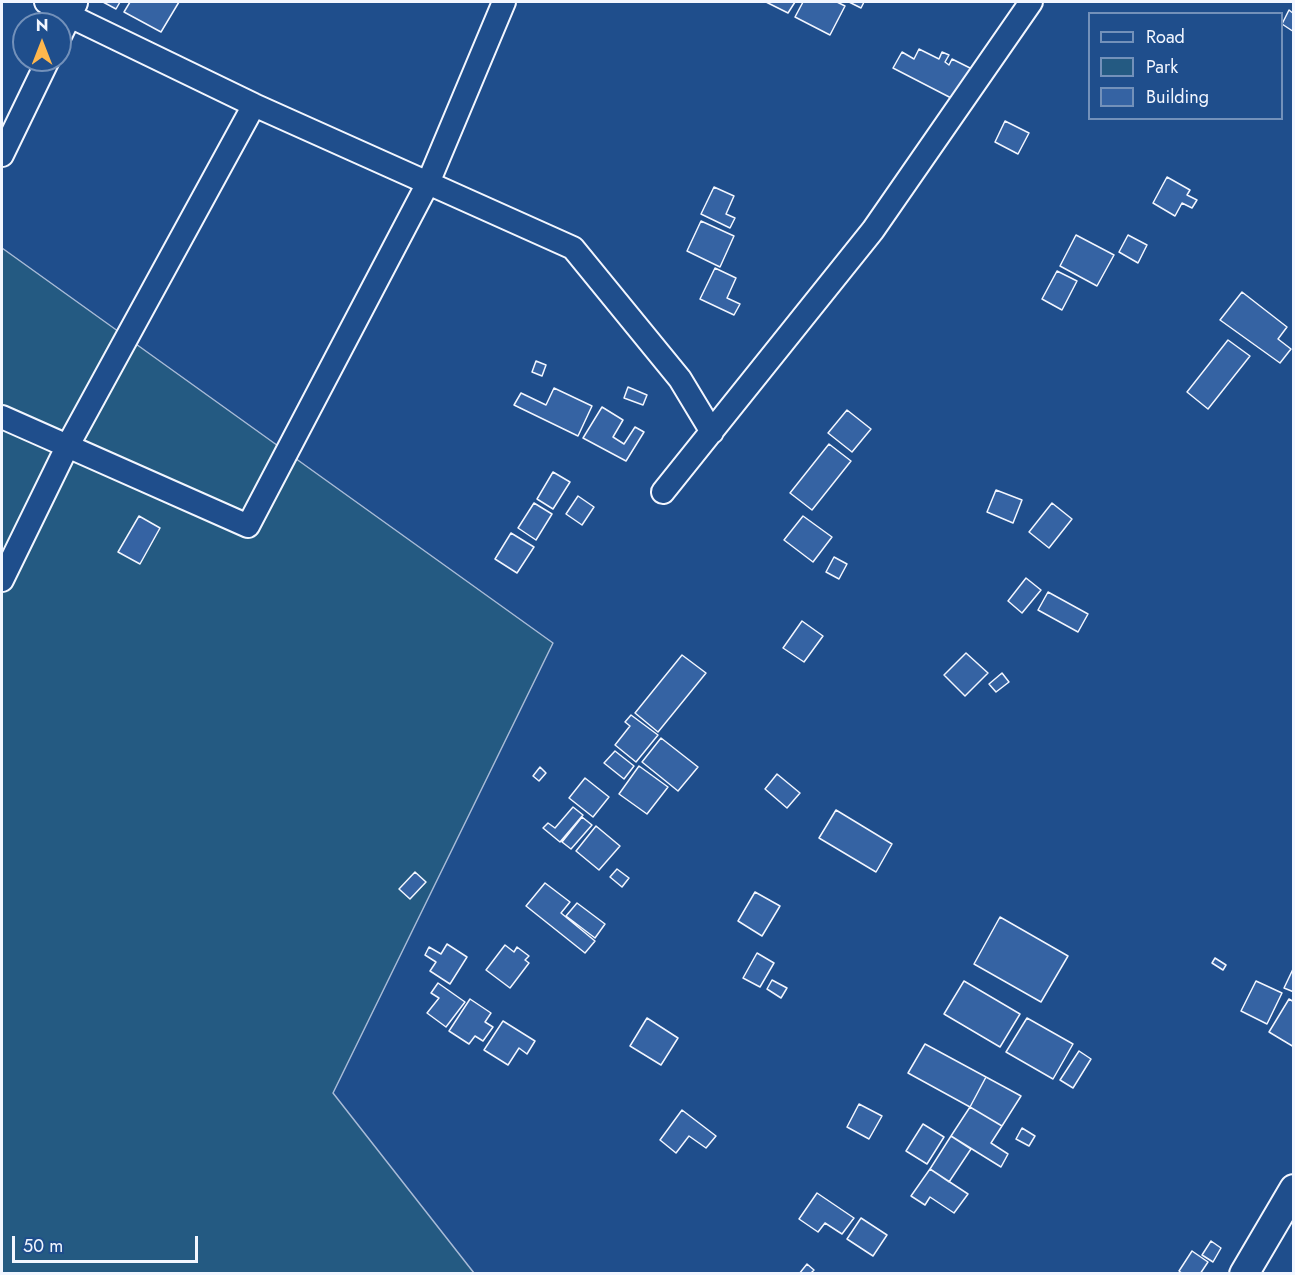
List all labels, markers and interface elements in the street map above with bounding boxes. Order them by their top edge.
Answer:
north arrow [12,12,72,72]
legend [1088,12,1283,120]
text: N [36,14,48,37]
text: Road [1146,24,1185,50]
text: Park [1146,54,1178,80]
text: Building [1146,84,1209,110]
scale bar [15,1224,201,1262]
text: 50 m [23,1233,63,1259]

